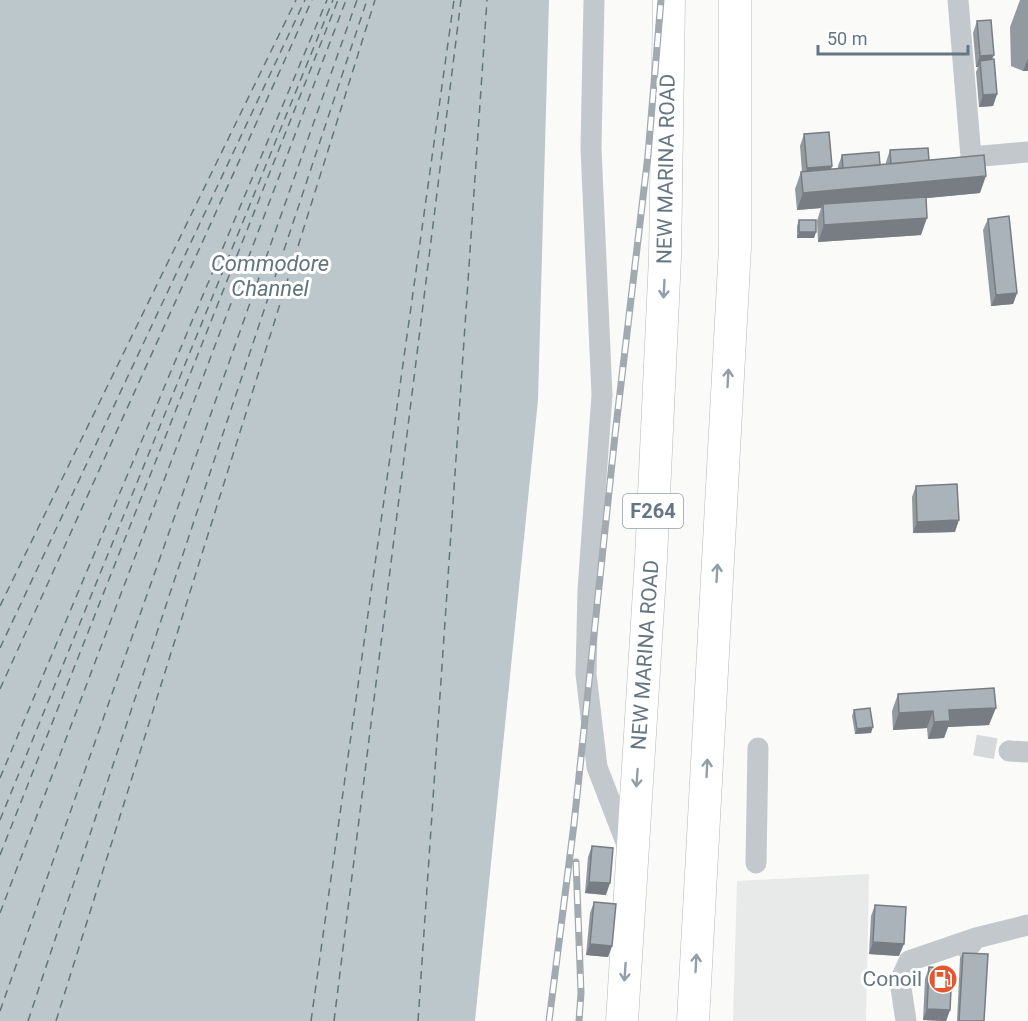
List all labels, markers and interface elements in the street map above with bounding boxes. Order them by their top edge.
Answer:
scale bar [818,18,968,56]
text: 50 m [827,28,867,49]
street label: NEW MARINA ROAD [652,74,680,264]
water label: Commodore Channel [211,251,329,301]
one-way arrow [658,279,669,299]
one-way arrow [723,369,734,389]
road number: F264 [623,494,683,528]
street label: NEW MARINA ROAD [626,559,664,751]
one-way arrow [712,564,723,584]
one-way arrow [701,758,712,778]
one-way arrow [632,767,643,787]
one-way arrow [690,953,701,973]
one-way arrow [619,962,630,982]
fuel station icon: Conoil [927,963,959,995]
place label: Conoil [863,967,922,991]

